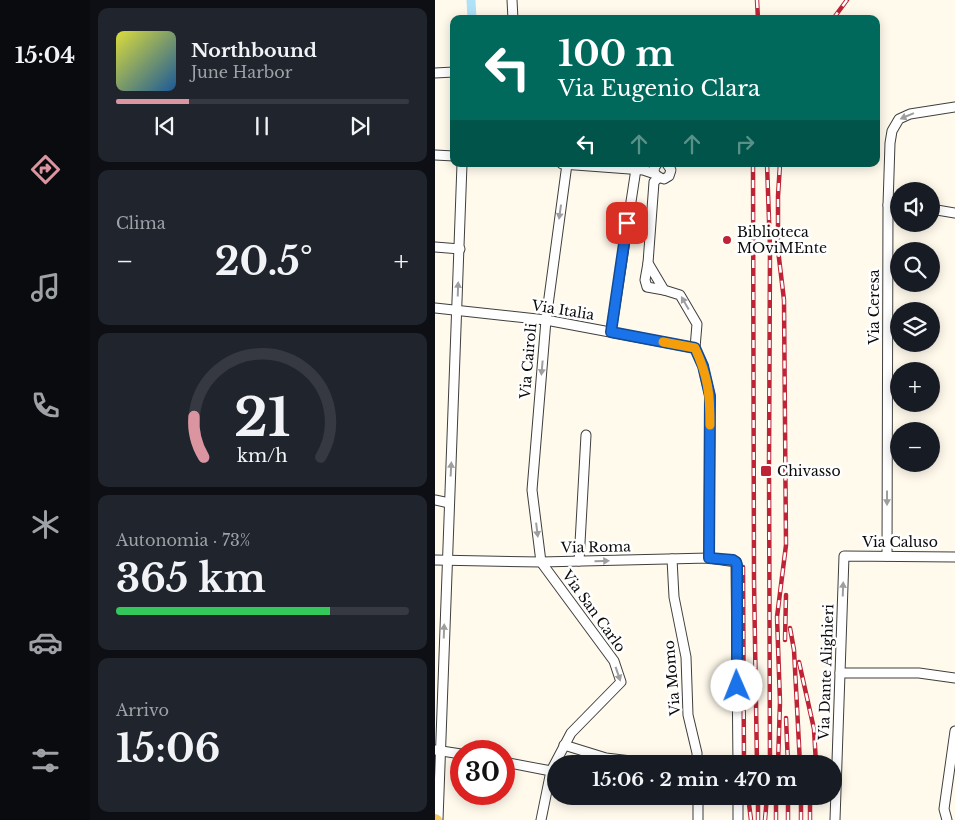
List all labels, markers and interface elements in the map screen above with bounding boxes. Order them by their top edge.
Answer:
text: 100 m [558,32,674,75]
icon: left [475,35,540,100]
text: Northbound [191,39,317,62]
text: 15:04 [15,42,75,69]
text: June Harbor [191,62,292,82]
text: Via Eugenio Clara [558,75,760,102]
icon: previous [151,112,179,140]
icon: pause [248,112,276,140]
icon: next [346,112,374,140]
one-way arrow [900,112,914,120]
icon: left [572,130,600,158]
icon: ahead [625,130,653,158]
icon: ahead [678,130,706,158]
icon: right [731,130,759,158]
icon: directions [28,152,63,187]
map controls [890,182,940,472]
button: sound [890,182,940,232]
pin [606,202,648,244]
one-way arrow [556,204,564,220]
icon: arrive [613,209,641,237]
text: Clima [116,213,166,233]
place label: Biblioteca MOviMEnte [737,223,827,257]
marker: Biblioteca MOviMEnte [721,234,733,246]
text: 20.5° [215,238,313,285]
button: search [890,242,940,292]
text: − [116,244,134,279]
text: + [394,244,409,279]
street label: Via Ceresa [865,269,883,346]
icon: music [28,270,63,305]
one-way arrow [455,281,463,297]
street label: Via Italia [530,296,596,324]
one-way arrow [680,296,689,309]
button: layers [890,302,940,352]
street label: Via Cairoli [516,322,540,401]
one-way arrow [537,360,545,376]
button: + [890,362,940,412]
text: 21 [234,386,291,450]
icon: phone [28,388,63,423]
button: − [890,422,940,472]
text: km/h [237,445,288,467]
one-way arrow [447,461,455,477]
place label: Chivasso [777,462,841,480]
marker: Chivasso [759,464,773,478]
one-way arrow [883,490,891,506]
icon: climate [28,507,63,542]
one-way arrow [533,522,541,538]
text: Autonomia · 73% [116,530,251,550]
street label: Via Caluso [861,533,938,551]
street label: Via Roma [560,537,631,557]
text: 365 km [116,555,266,602]
one-way arrow [594,556,610,564]
street label: Via San Carlo [558,566,630,656]
one-way arrow [839,581,847,597]
street label: Via Dante Alighieri [815,603,837,741]
one-way arrow [440,623,448,639]
icon: car [28,625,63,660]
street label: Via Momo [660,640,684,717]
position arrow [710,659,762,711]
one-way arrow [615,666,623,681]
text: Arrivo [116,700,169,720]
text: 15:06 [116,725,220,772]
speed limit sign: 30 [450,740,515,805]
icon: filters [28,743,63,778]
text: 15:06 · 2 min · 470 m [592,768,797,791]

